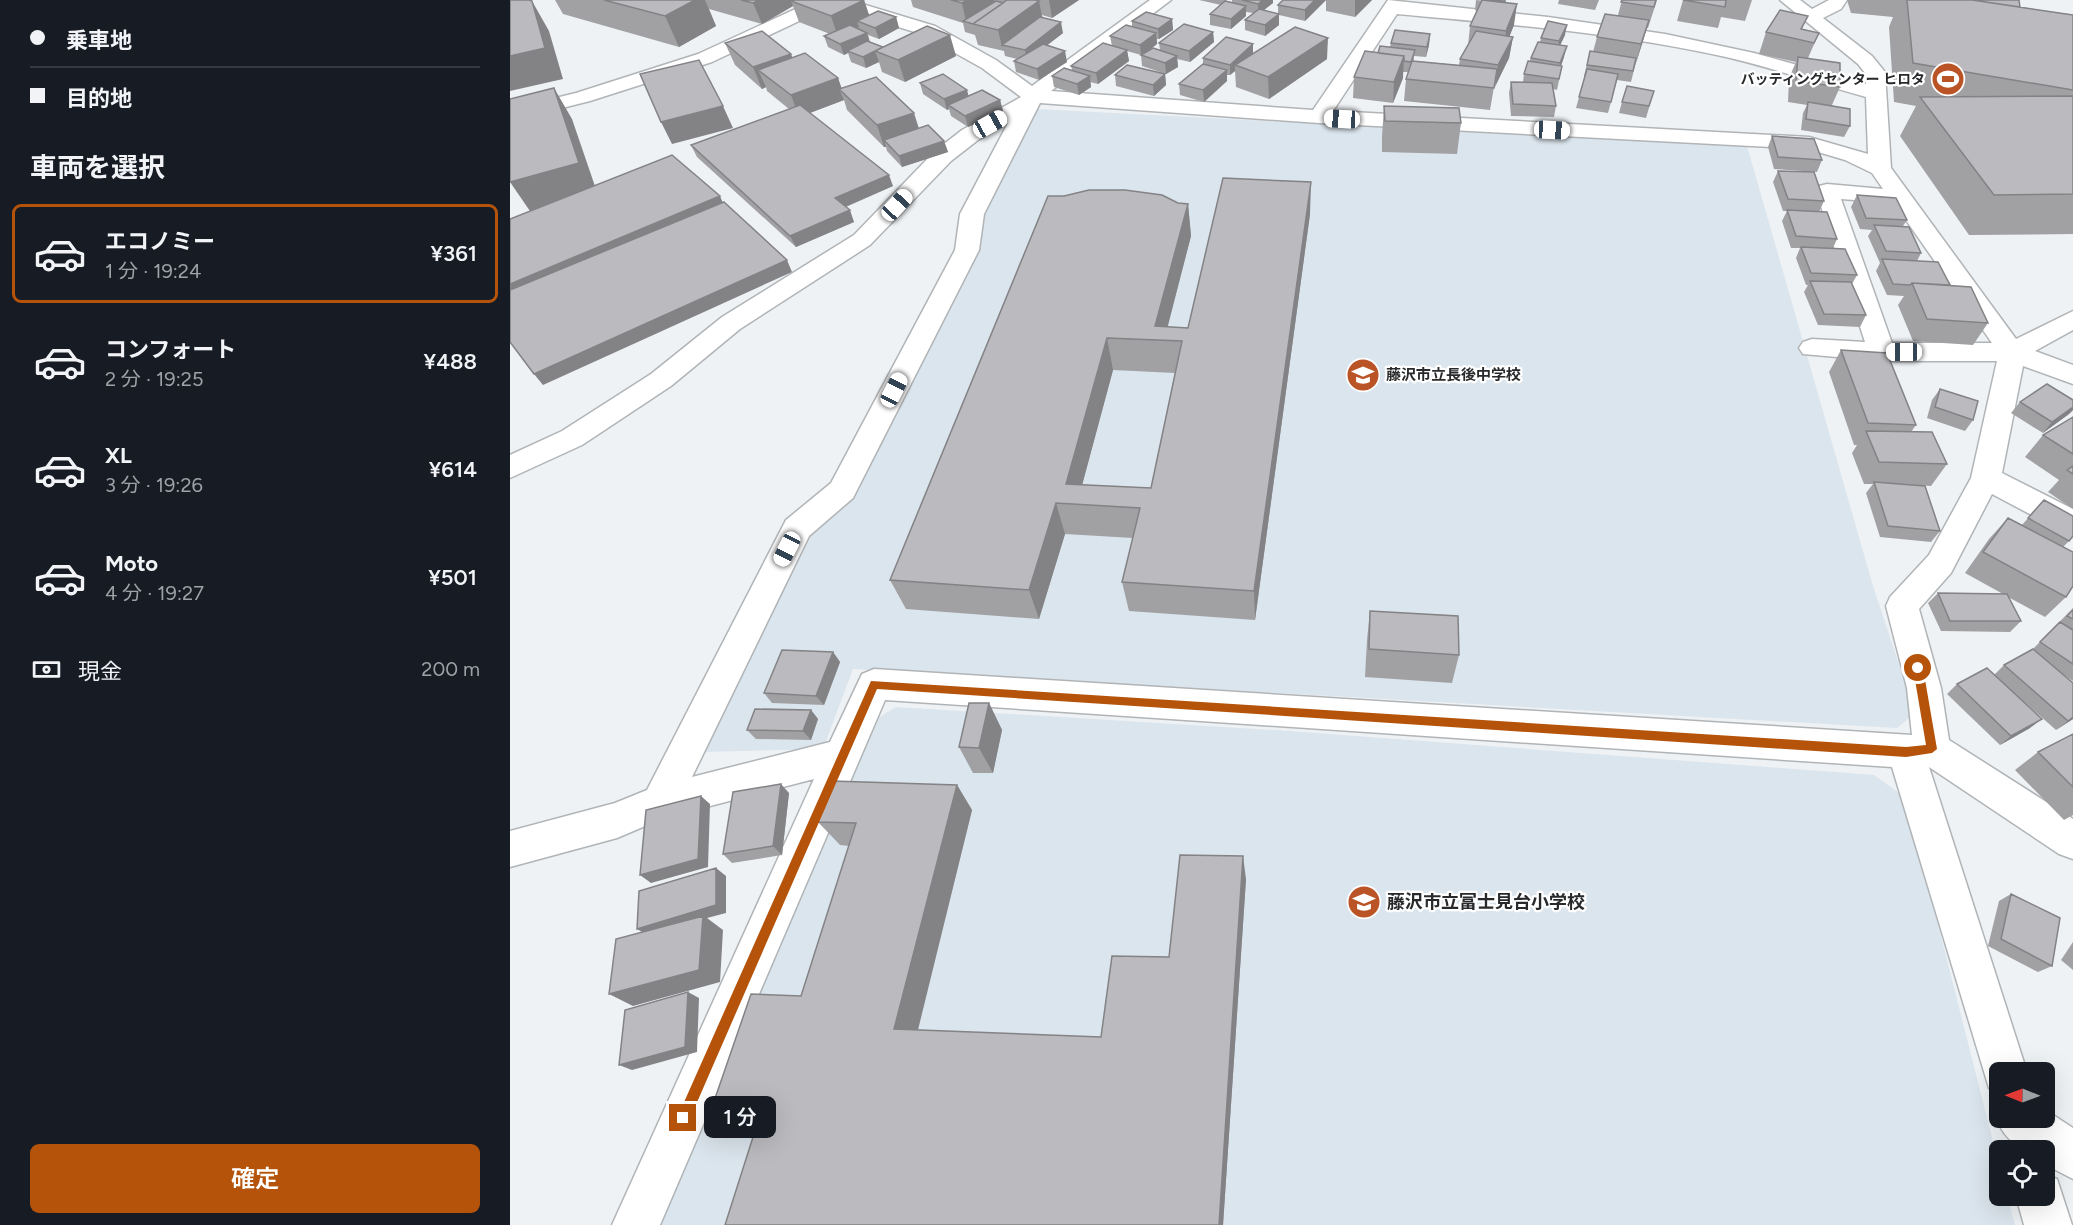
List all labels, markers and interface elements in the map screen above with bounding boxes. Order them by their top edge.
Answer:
text: 乗車地 [66,27,132,54]
sports icon: バッティングセンター ヒロタ [1930,61,1966,97]
place label: バッティングセンター ヒロタ [1741,71,1925,88]
text: 目的地 [66,85,132,112]
car [970,107,1010,141]
car [1324,109,1360,129]
car [1534,120,1570,140]
text: 車両を選択 [30,151,165,184]
car [878,186,916,224]
icon: car [33,227,87,281]
text: エコノミー [105,228,215,255]
text: ¥361 [430,240,477,267]
text: 1 分 · 19:24 [105,259,201,283]
icon: car [33,335,87,389]
text: コンフォート [105,336,236,363]
car [1886,343,1922,361]
text: ¥488 [424,348,477,375]
school or university icon: 藤沢市立長後中学校 [1345,357,1381,393]
place label: 藤沢市立長後中学校 [1386,366,1521,384]
text: 2 分 · 19:25 [105,367,203,391]
car [878,370,910,410]
text: XL [105,442,132,469]
icon: car [33,443,87,497]
text: ¥614 [429,456,477,483]
text: 3 分 · 19:26 [105,473,203,497]
car [771,529,803,569]
text: Moto [105,550,158,577]
icon: car [33,551,87,605]
text: ¥501 [428,564,477,591]
text: 4 分 · 19:27 [105,581,204,605]
icon: cash [30,653,63,686]
route start [1904,654,1931,681]
text: 200 m [421,657,480,681]
text: 現金 [78,658,122,685]
school or university icon: 藤沢市立富士見台小学校 [1346,884,1382,920]
place label: 藤沢市立富士見台小学校 [1387,891,1585,913]
north arrow [1989,1062,2055,1128]
map controls [1989,1062,2055,1206]
callout: 1 分 [704,1097,776,1139]
route end [669,1104,696,1131]
text: 1 分 [723,1105,757,1129]
button: locate [1989,1140,2055,1206]
button: 確定 [30,1144,480,1213]

